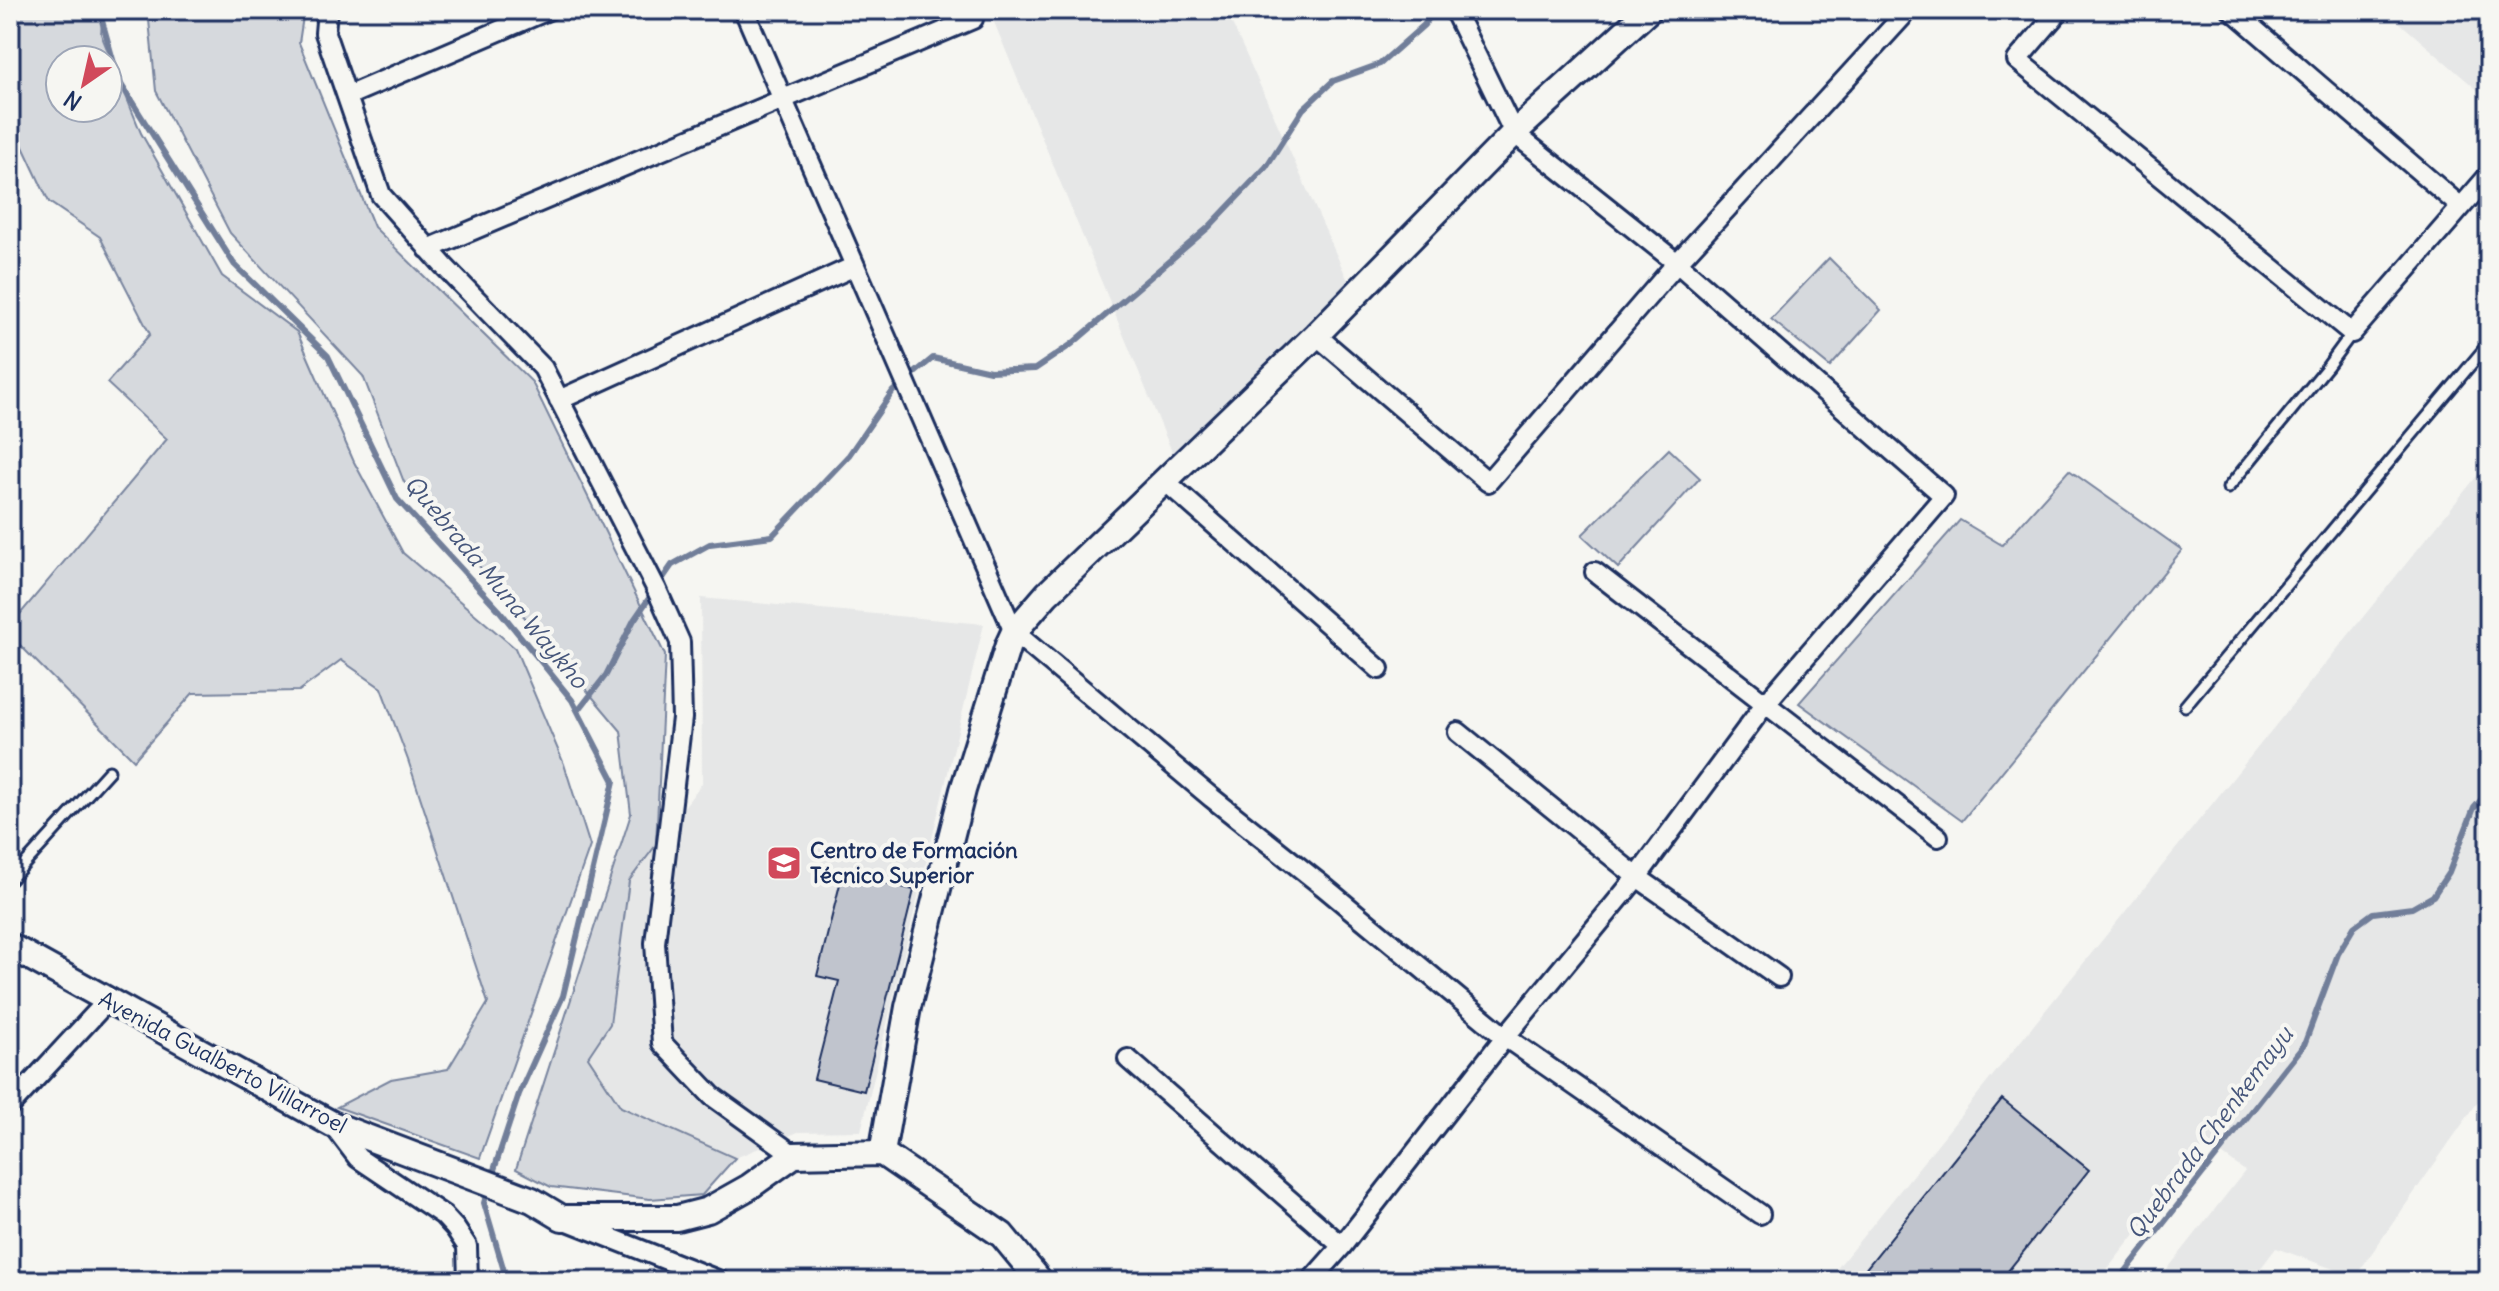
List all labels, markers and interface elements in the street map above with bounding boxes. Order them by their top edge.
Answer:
north arrow [44,44,124,124]
text: N [59,85,87,116]
water label: Quebrada Muna Waykho [399,469,596,695]
place label: Centro de Formación Técnico Superior [810,836,1018,889]
school or university icon: Centro de Formación Técnico Superior [765,844,803,882]
street label: Avenida Gualberto Villarroel [94,985,352,1139]
water label: Quebrada Chenkemayu [2119,1019,2300,1245]

